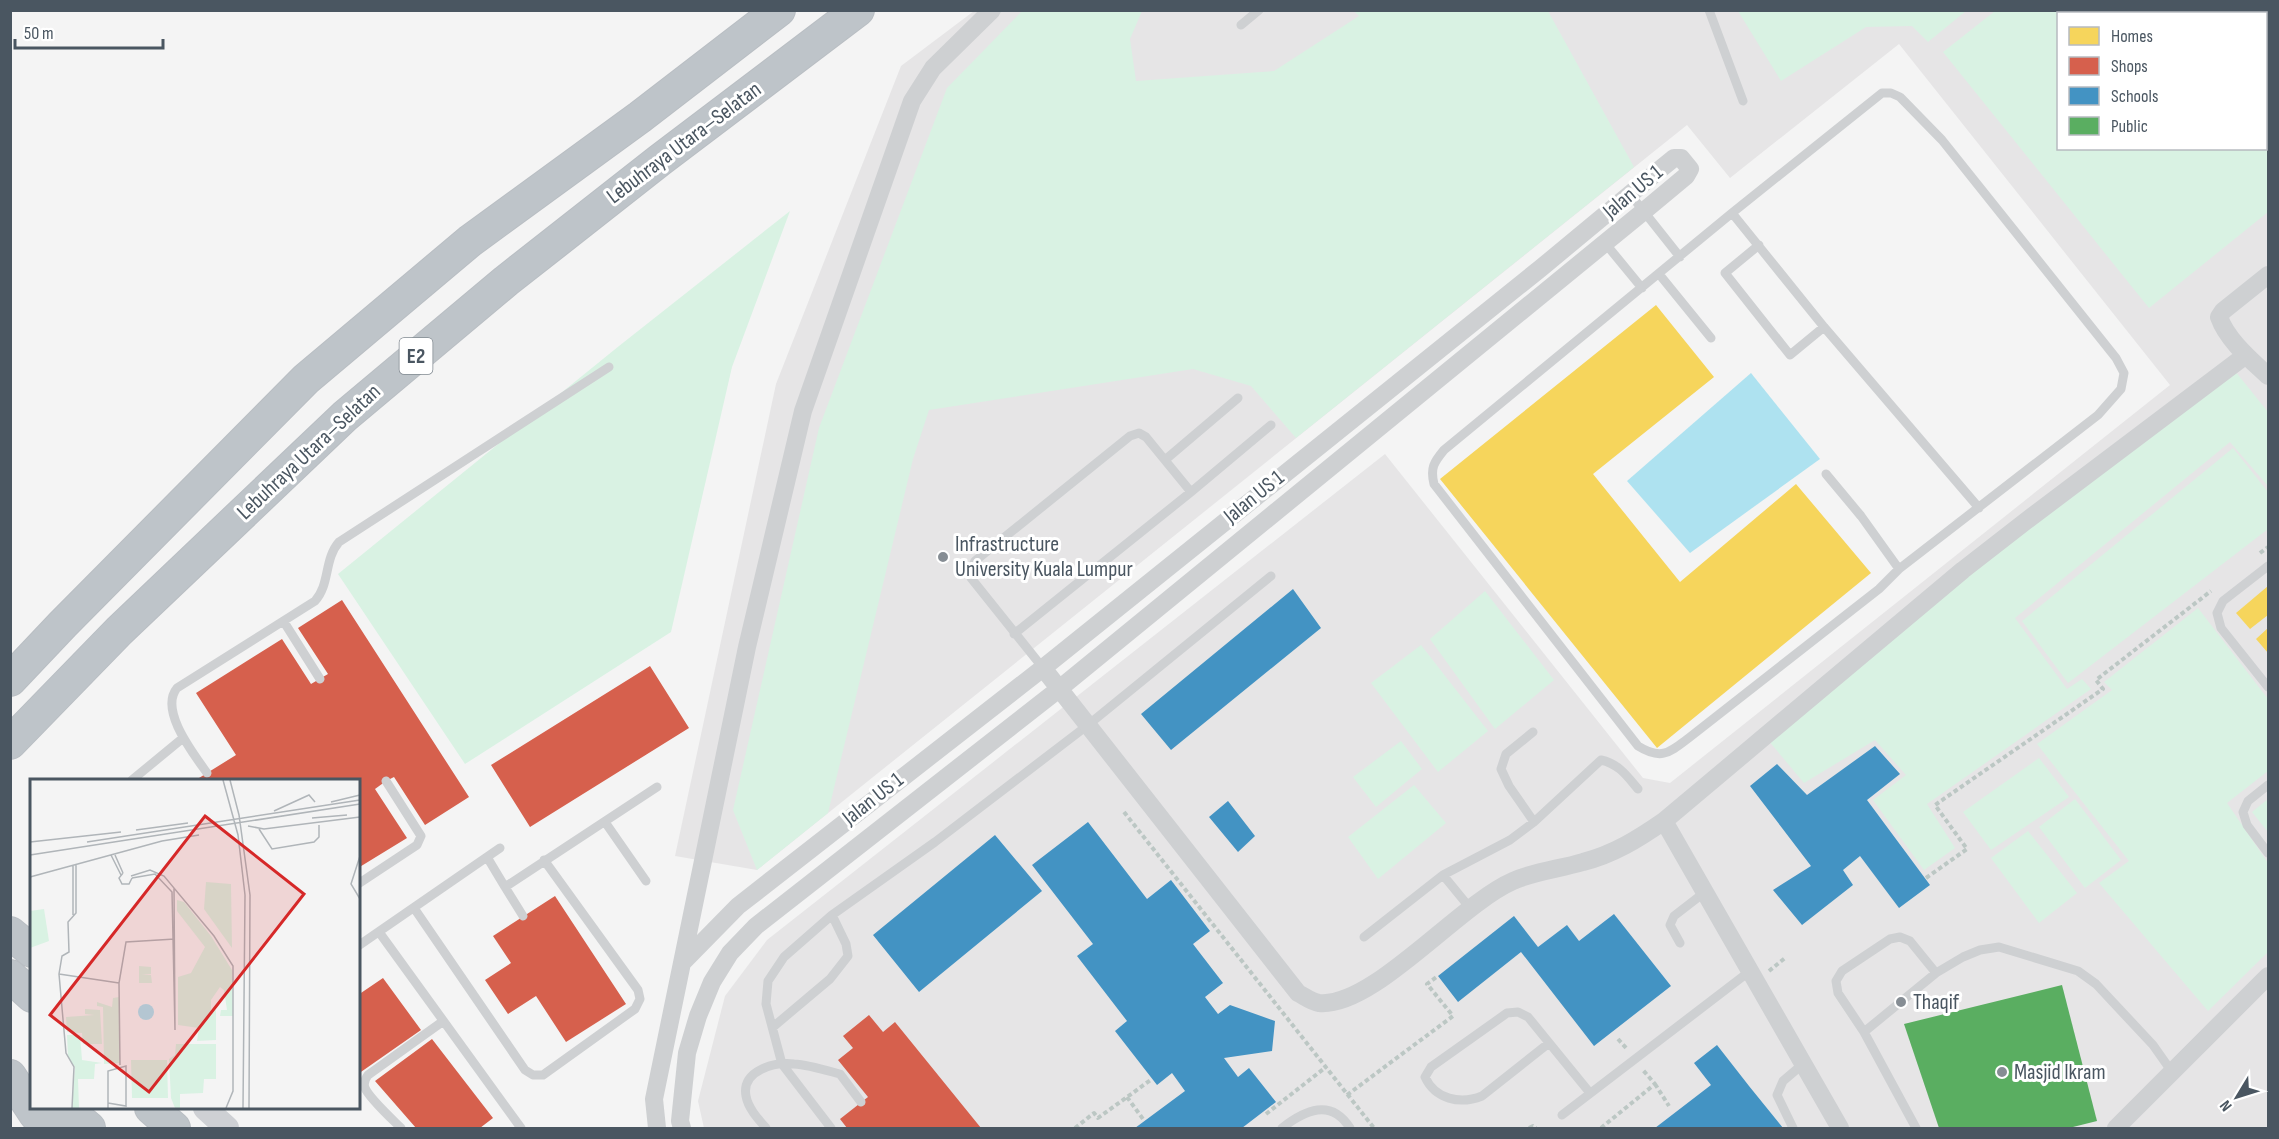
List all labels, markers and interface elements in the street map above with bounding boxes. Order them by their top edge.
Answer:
scale bar [15,12,164,50]
legend [2057,12,2267,150]
text: 50 m [24,23,54,44]
text: Homes [2111,26,2153,47]
text: Shops [2111,56,2148,77]
street label: Lebuhraya Utara–Selatan [601,76,767,210]
text: Schools [2111,86,2158,107]
text: Public [2111,116,2148,137]
street label: Jalan US 1 [1597,159,1669,225]
road number: E2 [400,338,432,374]
street label: Lebuhraya Utara–Selatan [232,378,386,526]
street label: Jalan US 1 [1218,464,1290,530]
place label: Infrastructure University Kuala Lumpur [955,531,1133,583]
marker: Infrastructure University Kuala Lumpur [936,550,950,564]
street label: Jalan US 1 [836,767,909,832]
inset map [30,779,360,1109]
place label: Thaqif [1913,989,1960,1016]
marker: Thaqif [1894,995,1908,1009]
place label: Masjid Ikram [2014,1059,2106,1086]
marker: Masjid Ikram [1995,1065,2009,1079]
north arrow [2207,1067,2267,1127]
text: N [2216,1096,2236,1115]

